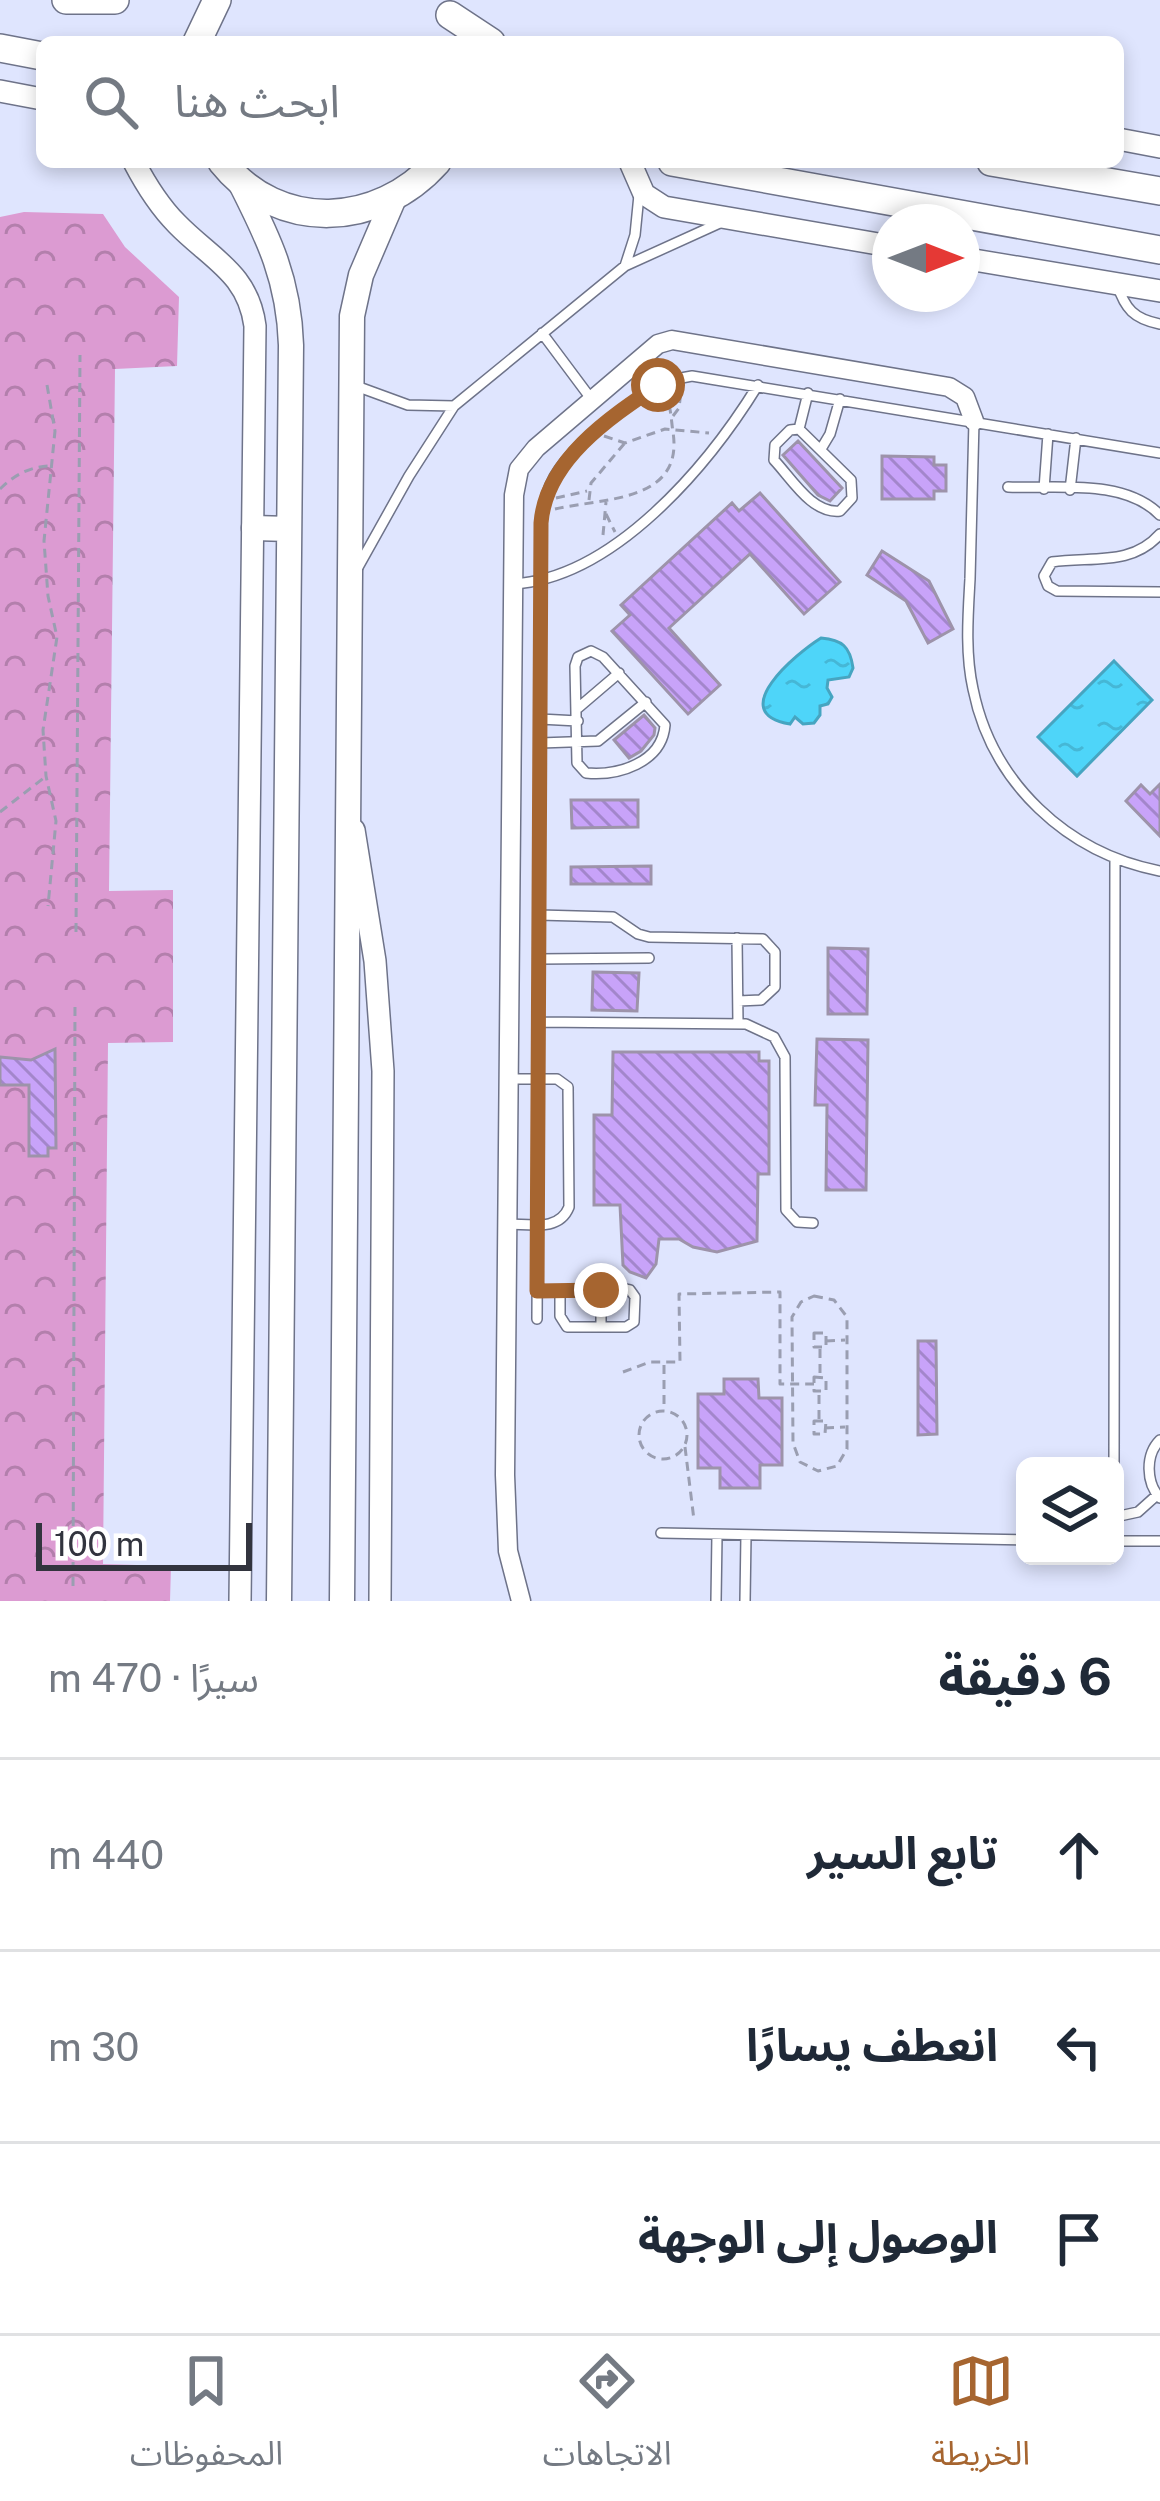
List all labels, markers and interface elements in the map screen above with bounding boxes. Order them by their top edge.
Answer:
search box [36,36,1124,168]
icon: search [78,69,144,135]
text: ابحث هنا [174,74,340,127]
north arrow [872,204,980,312]
route start [631,358,685,412]
route end [574,1263,628,1317]
map controls [1016,1457,1124,1565]
button: layers [1016,1457,1124,1565]
scale bar [36,1517,252,1570]
text: 100 m [54,1525,144,1563]
text: 6 دقيقة [938,1647,1112,1706]
text: سيرًا · 470 m [48,1655,259,1701]
icon: ahead [1046,1822,1112,1888]
text: تابع السير [807,1826,998,1879]
text: 440 m [48,1832,164,1878]
icon: left [1046,2014,1112,2080]
text: انعطف يسارًا [746,2018,998,2071]
text: 30 m [48,2024,139,2070]
icon: arrive [1046,2206,1112,2272]
text: الوصول إلى الوجهة [638,2210,998,2263]
tab: المحفوظات [130,2348,283,2489]
tab: الاتجاهات [543,2348,672,2489]
tab: الخريطة [931,2348,1030,2489]

